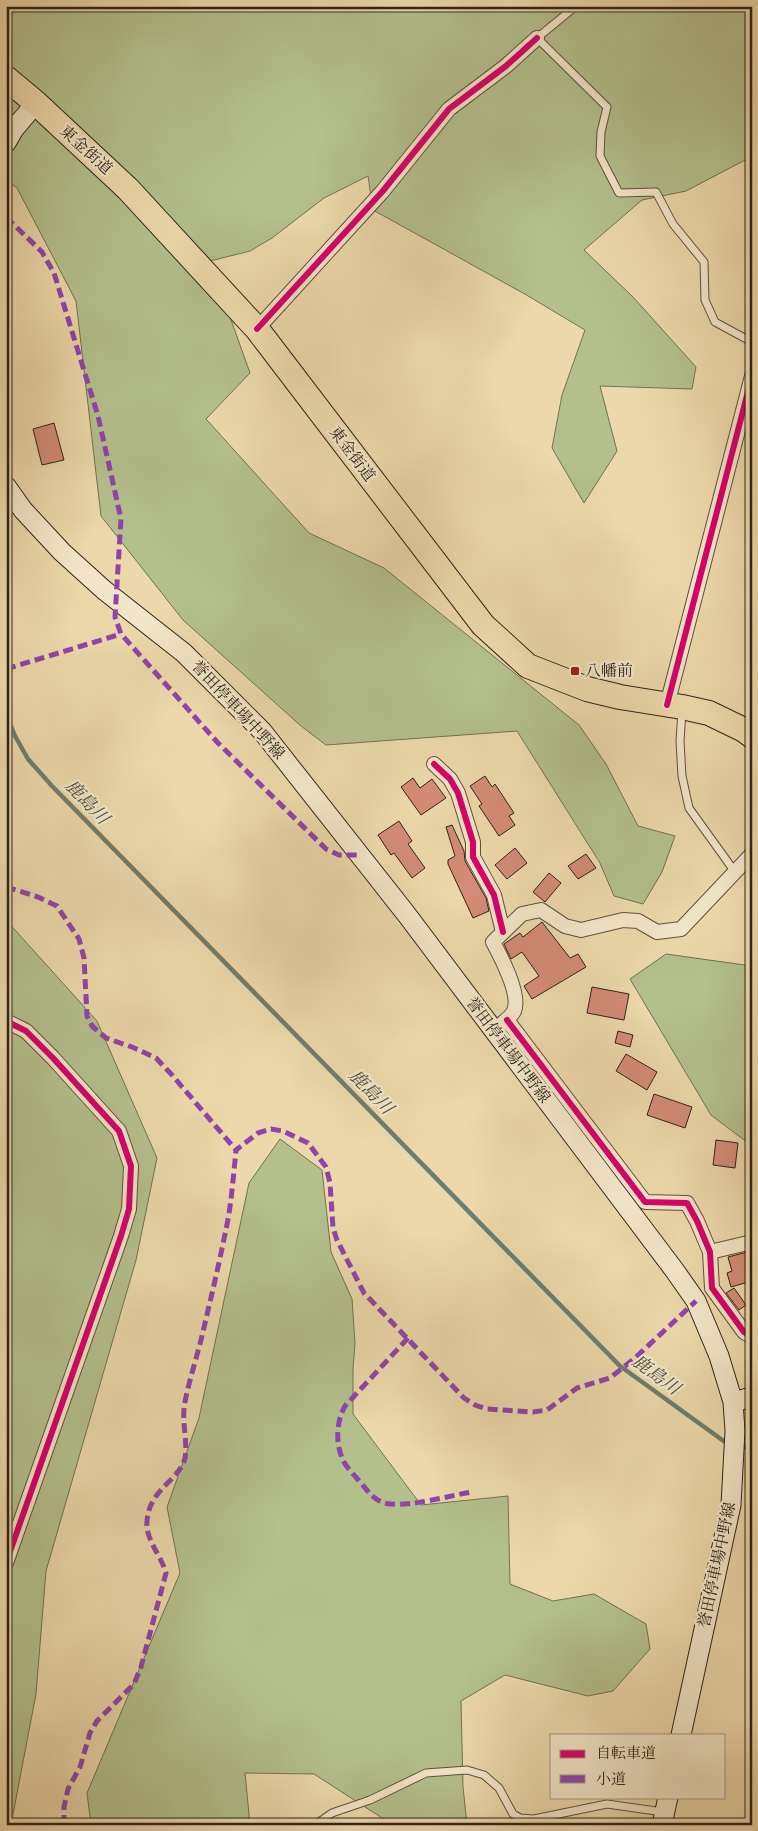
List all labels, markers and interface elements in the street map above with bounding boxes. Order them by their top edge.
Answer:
street label: 東金街道 [56,121,116,179]
street label: 東金街道 [325,422,379,486]
street label: 誉田停車場中野線 [187,656,289,764]
place label: 八幡前 [585,661,633,681]
marker: 八幡前 [569,665,581,677]
water label: 鹿島川 [60,775,115,831]
street label: 誉田停車場中野線 [461,993,555,1107]
water label: 鹿島川 [344,1065,399,1121]
water label: 鹿島川 [627,1350,686,1401]
street label: 誉田停車場中野線 [694,1500,740,1630]
legend [550,1734,726,1798]
text: 自転車道 [596,1744,656,1763]
text: 小道 [596,1770,626,1789]

